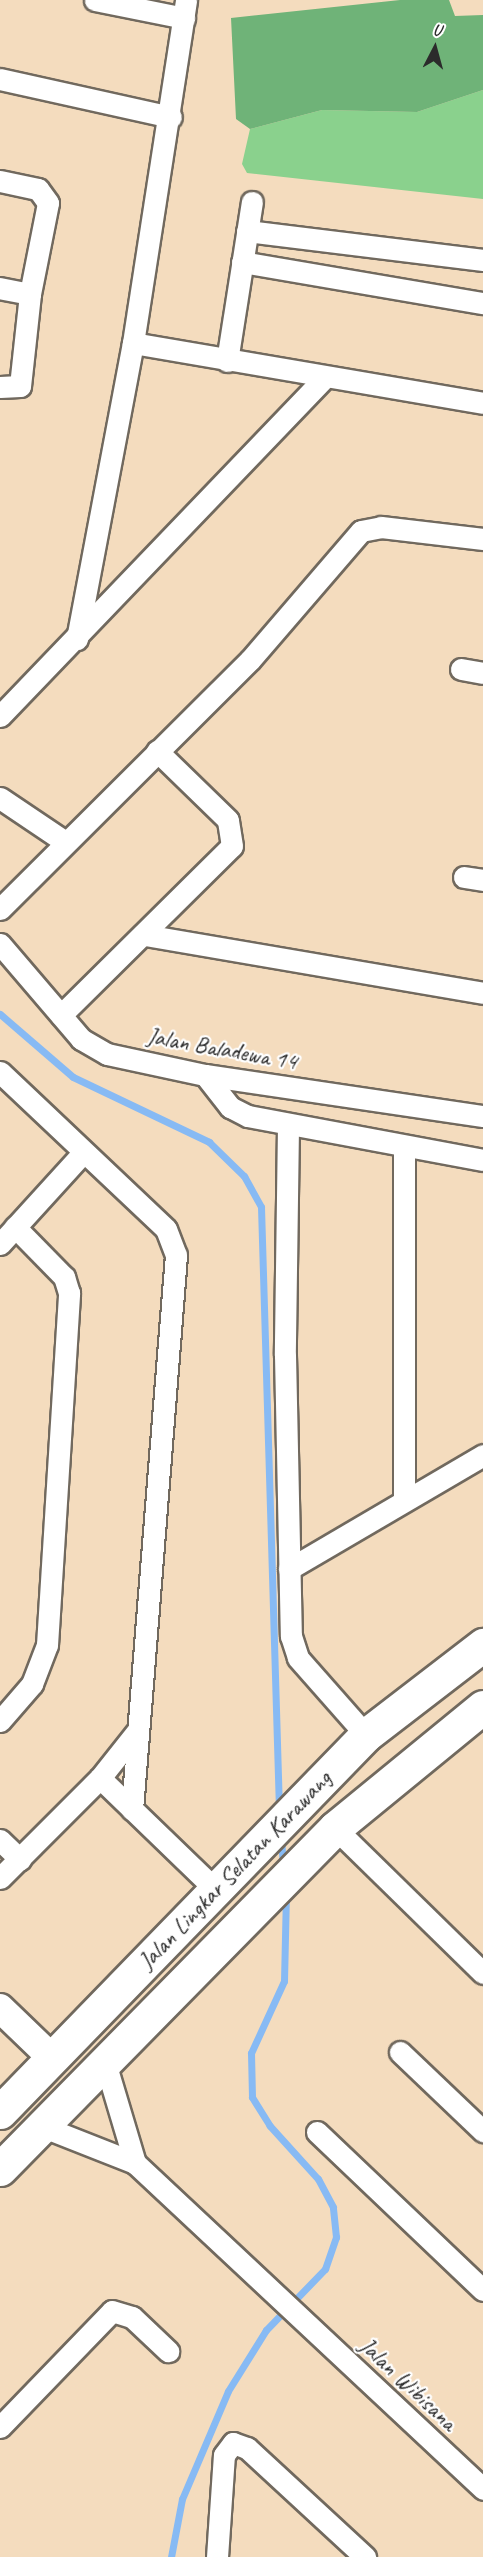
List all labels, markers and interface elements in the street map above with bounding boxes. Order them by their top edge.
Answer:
north arrow [405,18,465,78]
text: U [432,20,442,40]
street label: Jalan Baladewa 14 [145,1022,299,1076]
street label: Jalan Lingkar Selatan Karawang [133,1765,337,1975]
street label: Jalan Wibisana [353,2331,463,2437]

